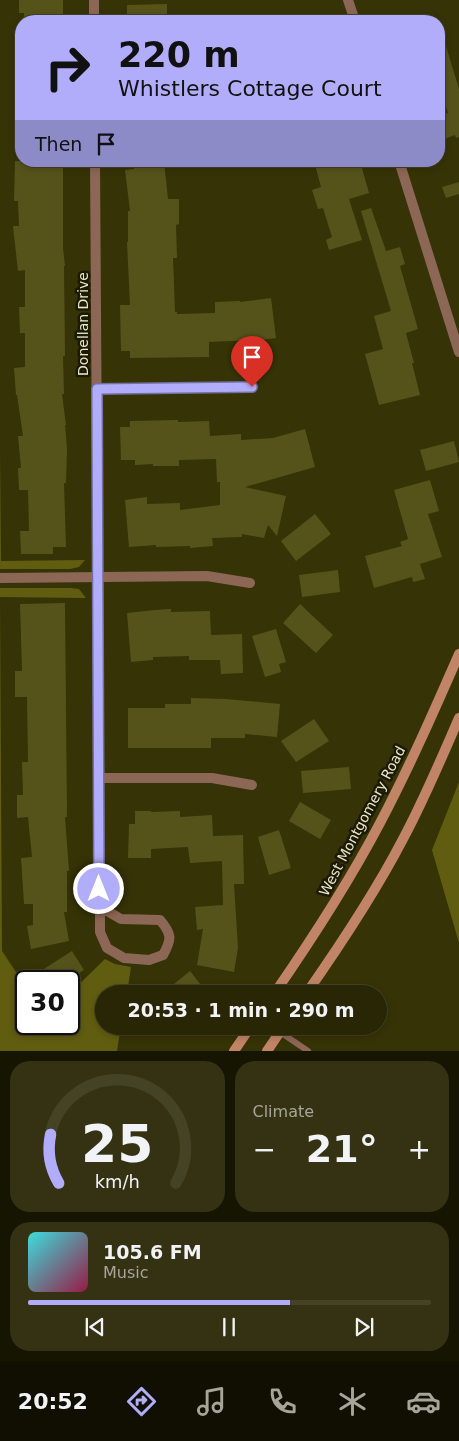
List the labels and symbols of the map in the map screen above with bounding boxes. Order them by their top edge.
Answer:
street label: Donellan Drive [75,272,91,376]
pin [231,336,273,387]
street label: West Montgomery Road [316,743,408,899]
position arrow [72,862,124,914]
speed limit sign: 30 [15,970,80,1035]

